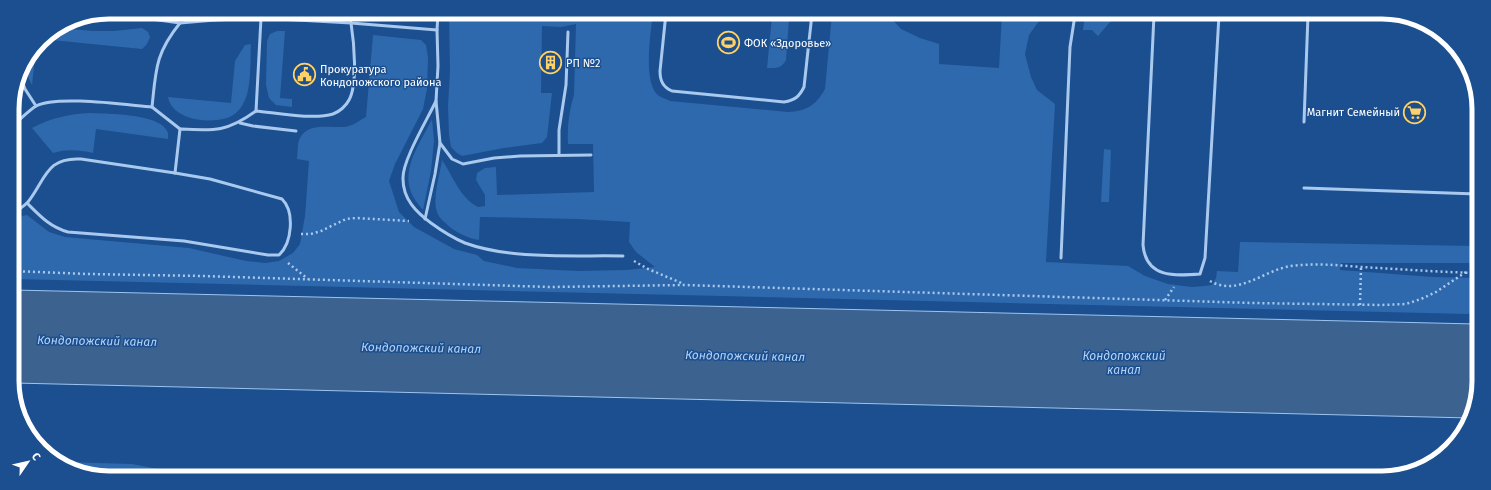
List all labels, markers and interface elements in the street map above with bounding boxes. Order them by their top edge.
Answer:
sports icon: ФОК «Здоровье» [715,30,741,56]
place label: ФОК «Здоровье» [744,37,831,50]
building icon: РП №2 [538,50,564,76]
place label: РП №2 [566,57,601,70]
public building icon: Прокуратура Кондопожского района [291,62,317,88]
place label: Прокуратура Кондопожского района [320,63,441,89]
supermarket icon: Магнит Семейный [1402,99,1428,125]
place label: Магнит Семейный [1307,106,1400,119]
water label: Кондопожский канал [37,333,157,349]
water label: Кондопожский канал [361,340,481,356]
water label: Кондопожский канал [685,348,805,364]
water label: Кондопожский канал [1082,349,1166,377]
north arrow [8,442,48,482]
text: С [29,450,43,464]

